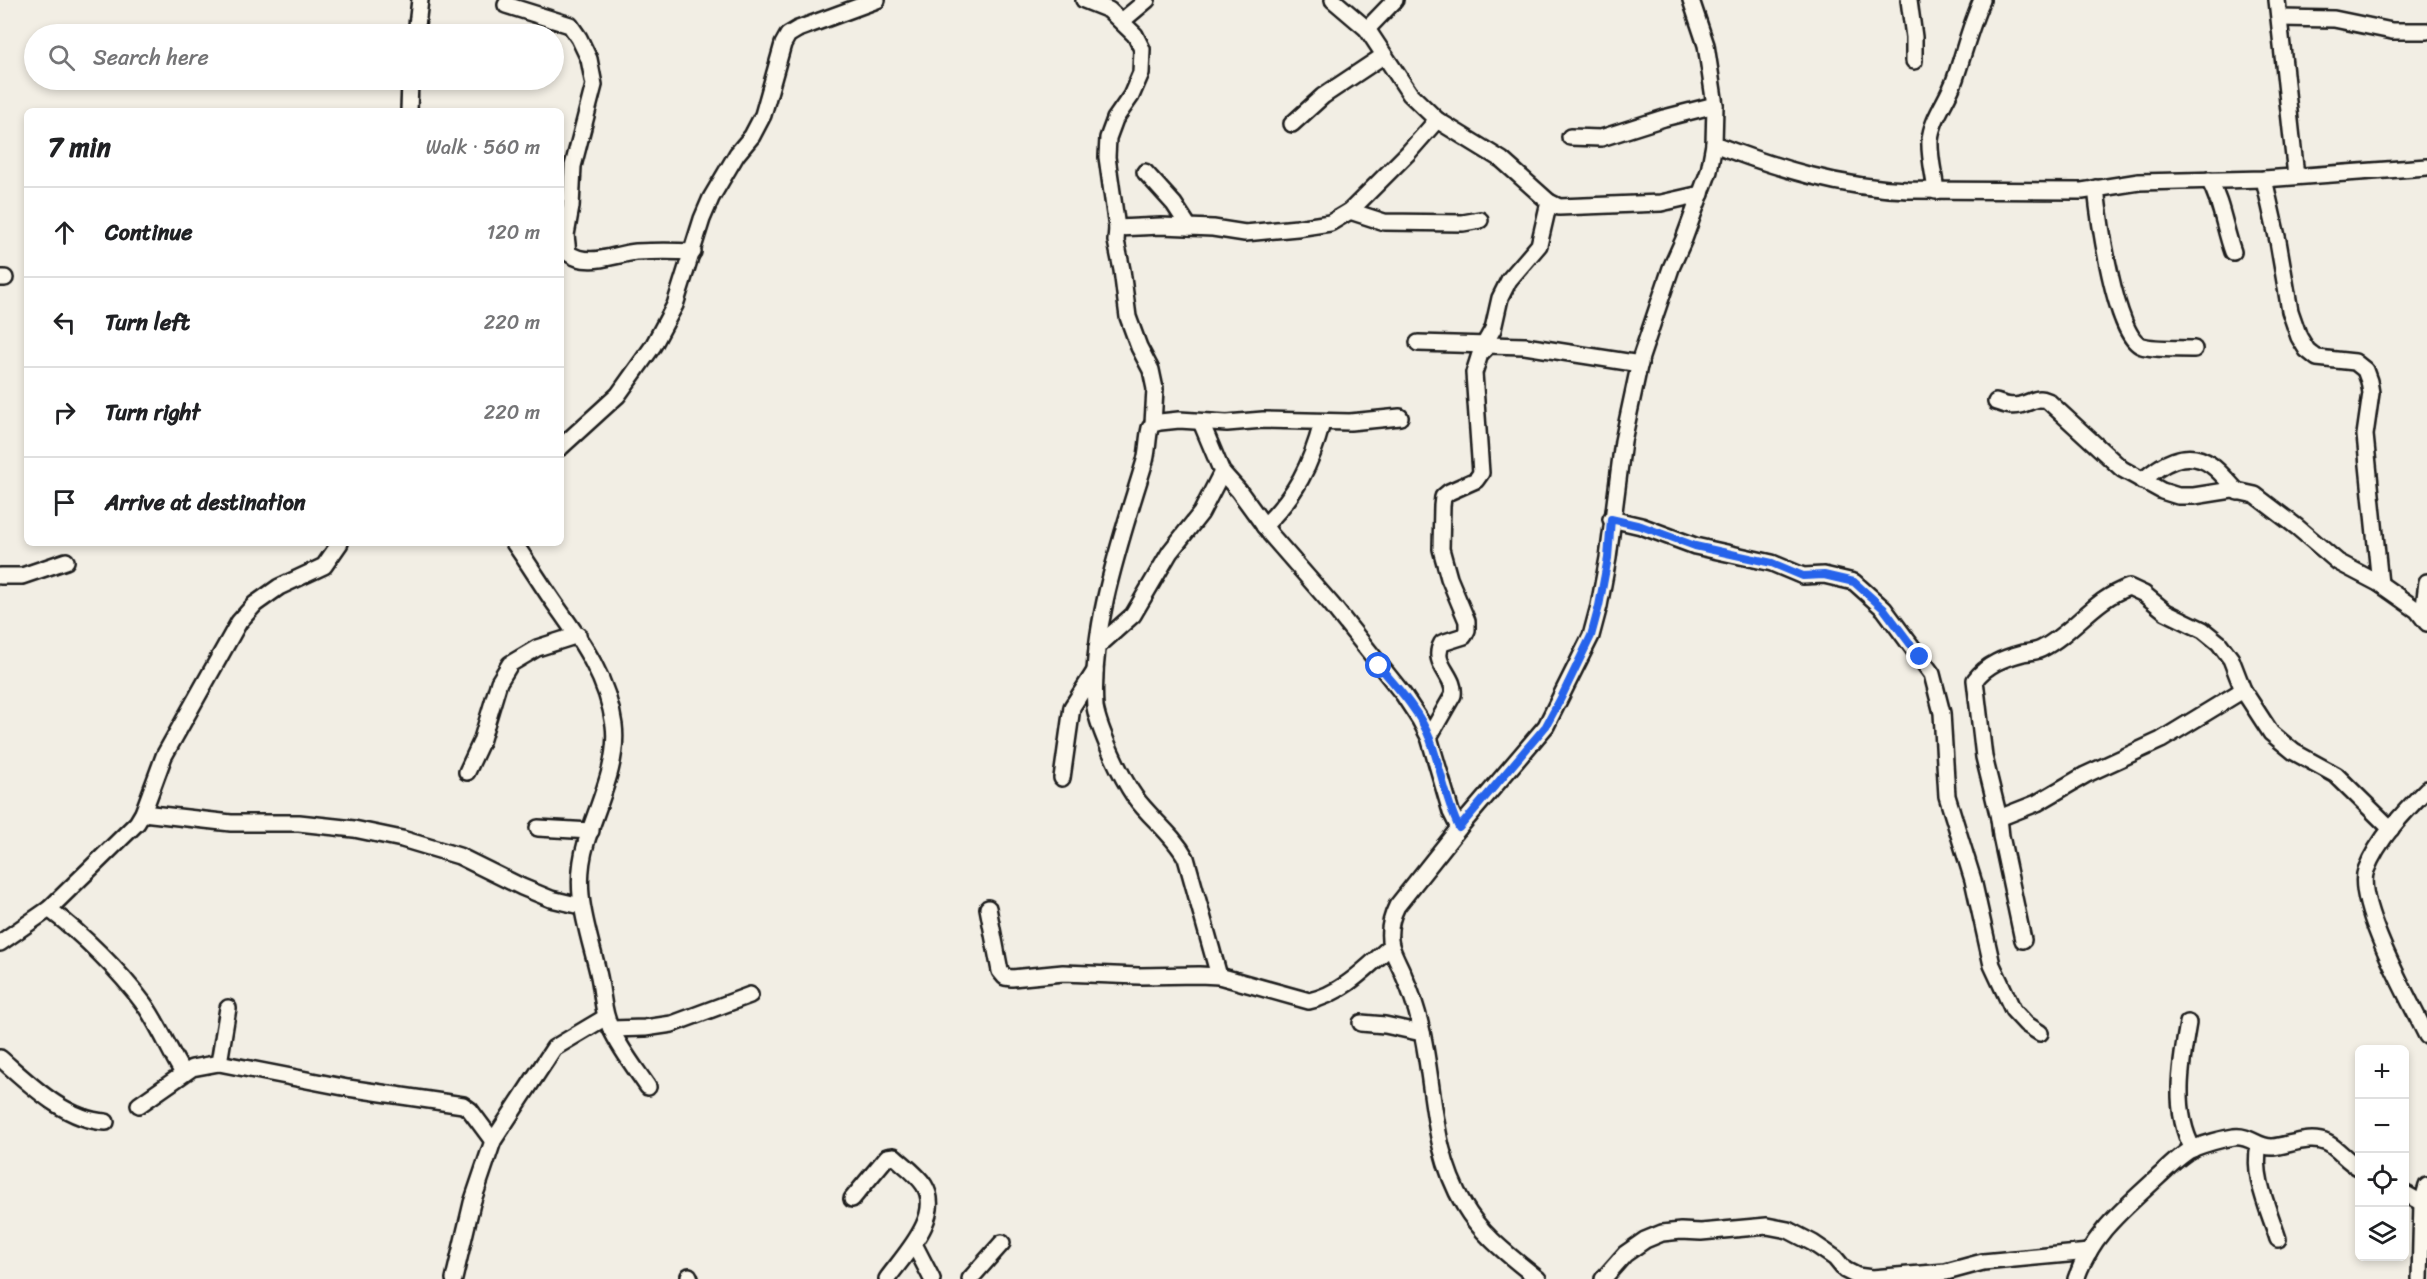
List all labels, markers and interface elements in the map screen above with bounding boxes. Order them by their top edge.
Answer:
search box [24,24,564,90]
text: Search here [93,38,209,77]
icon: search [45,41,78,74]
text: 7 min [48,124,111,170]
text: Walk · 560 m [426,130,540,165]
text: Continue [105,213,193,252]
text: 120 m [487,215,540,250]
icon: ahead [48,216,81,249]
text: Turn left [105,303,190,342]
text: 220 m [484,305,540,340]
icon: left [48,306,81,339]
text: Turn right [105,393,200,432]
text: 220 m [484,395,540,430]
icon: right [48,396,81,429]
text: Arrive at destination [105,483,306,522]
icon: arrive [48,486,81,519]
route end [1906,643,1932,669]
route start [1365,652,1391,678]
map controls [2355,1045,2409,1261]
button: + [2355,1045,2409,1099]
button: − [2355,1099,2409,1153]
button: locate [2355,1153,2409,1207]
button: layers [2355,1207,2409,1261]

